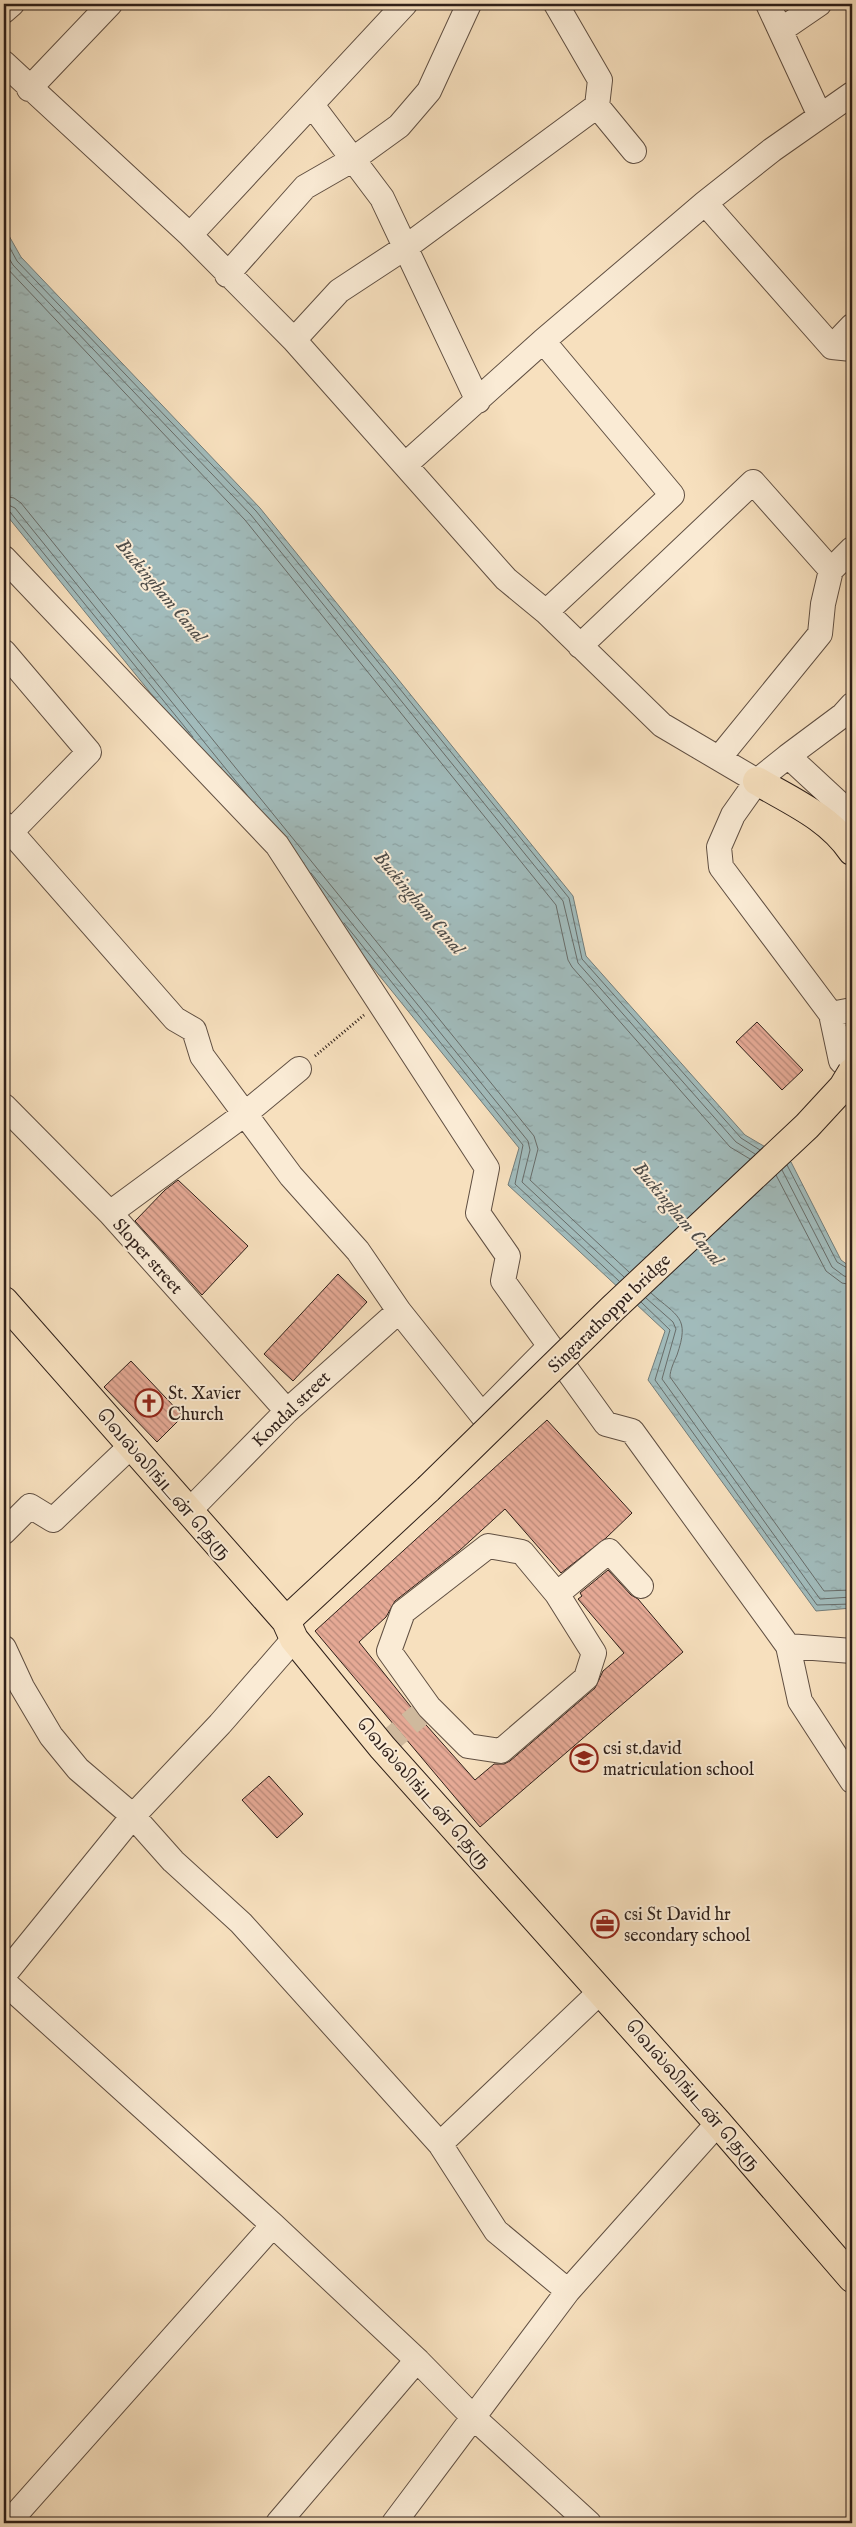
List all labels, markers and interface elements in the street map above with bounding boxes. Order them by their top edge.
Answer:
water label: Buckingham Canal [110,534,212,649]
water label: Buckingham Canal [368,846,470,961]
water label: Buckingham Canal [627,1157,729,1272]
street label: Sloper street [107,1214,187,1300]
street label: Singarathoppu bridge [544,1249,676,1379]
street label: Kondal street [248,1367,336,1453]
place label: St. Xavier Church [168,1383,241,1427]
church icon: St. Xavier Church [134,1388,164,1418]
street label: வெல்லிங்டன் தெரு [91,1405,235,1565]
street label: வெல்லிங்டன் தெரு [351,1714,495,1874]
place label: csi st.david matriculation school [603,1738,754,1782]
school or university icon: csi st.david matriculation school [569,1743,599,1773]
place label: csi St David hr secondary school [624,1904,750,1948]
office icon: csi St David hr secondary school [590,1909,620,1939]
street label: வெல்லிங்டன் தெரு [620,2016,764,2176]

